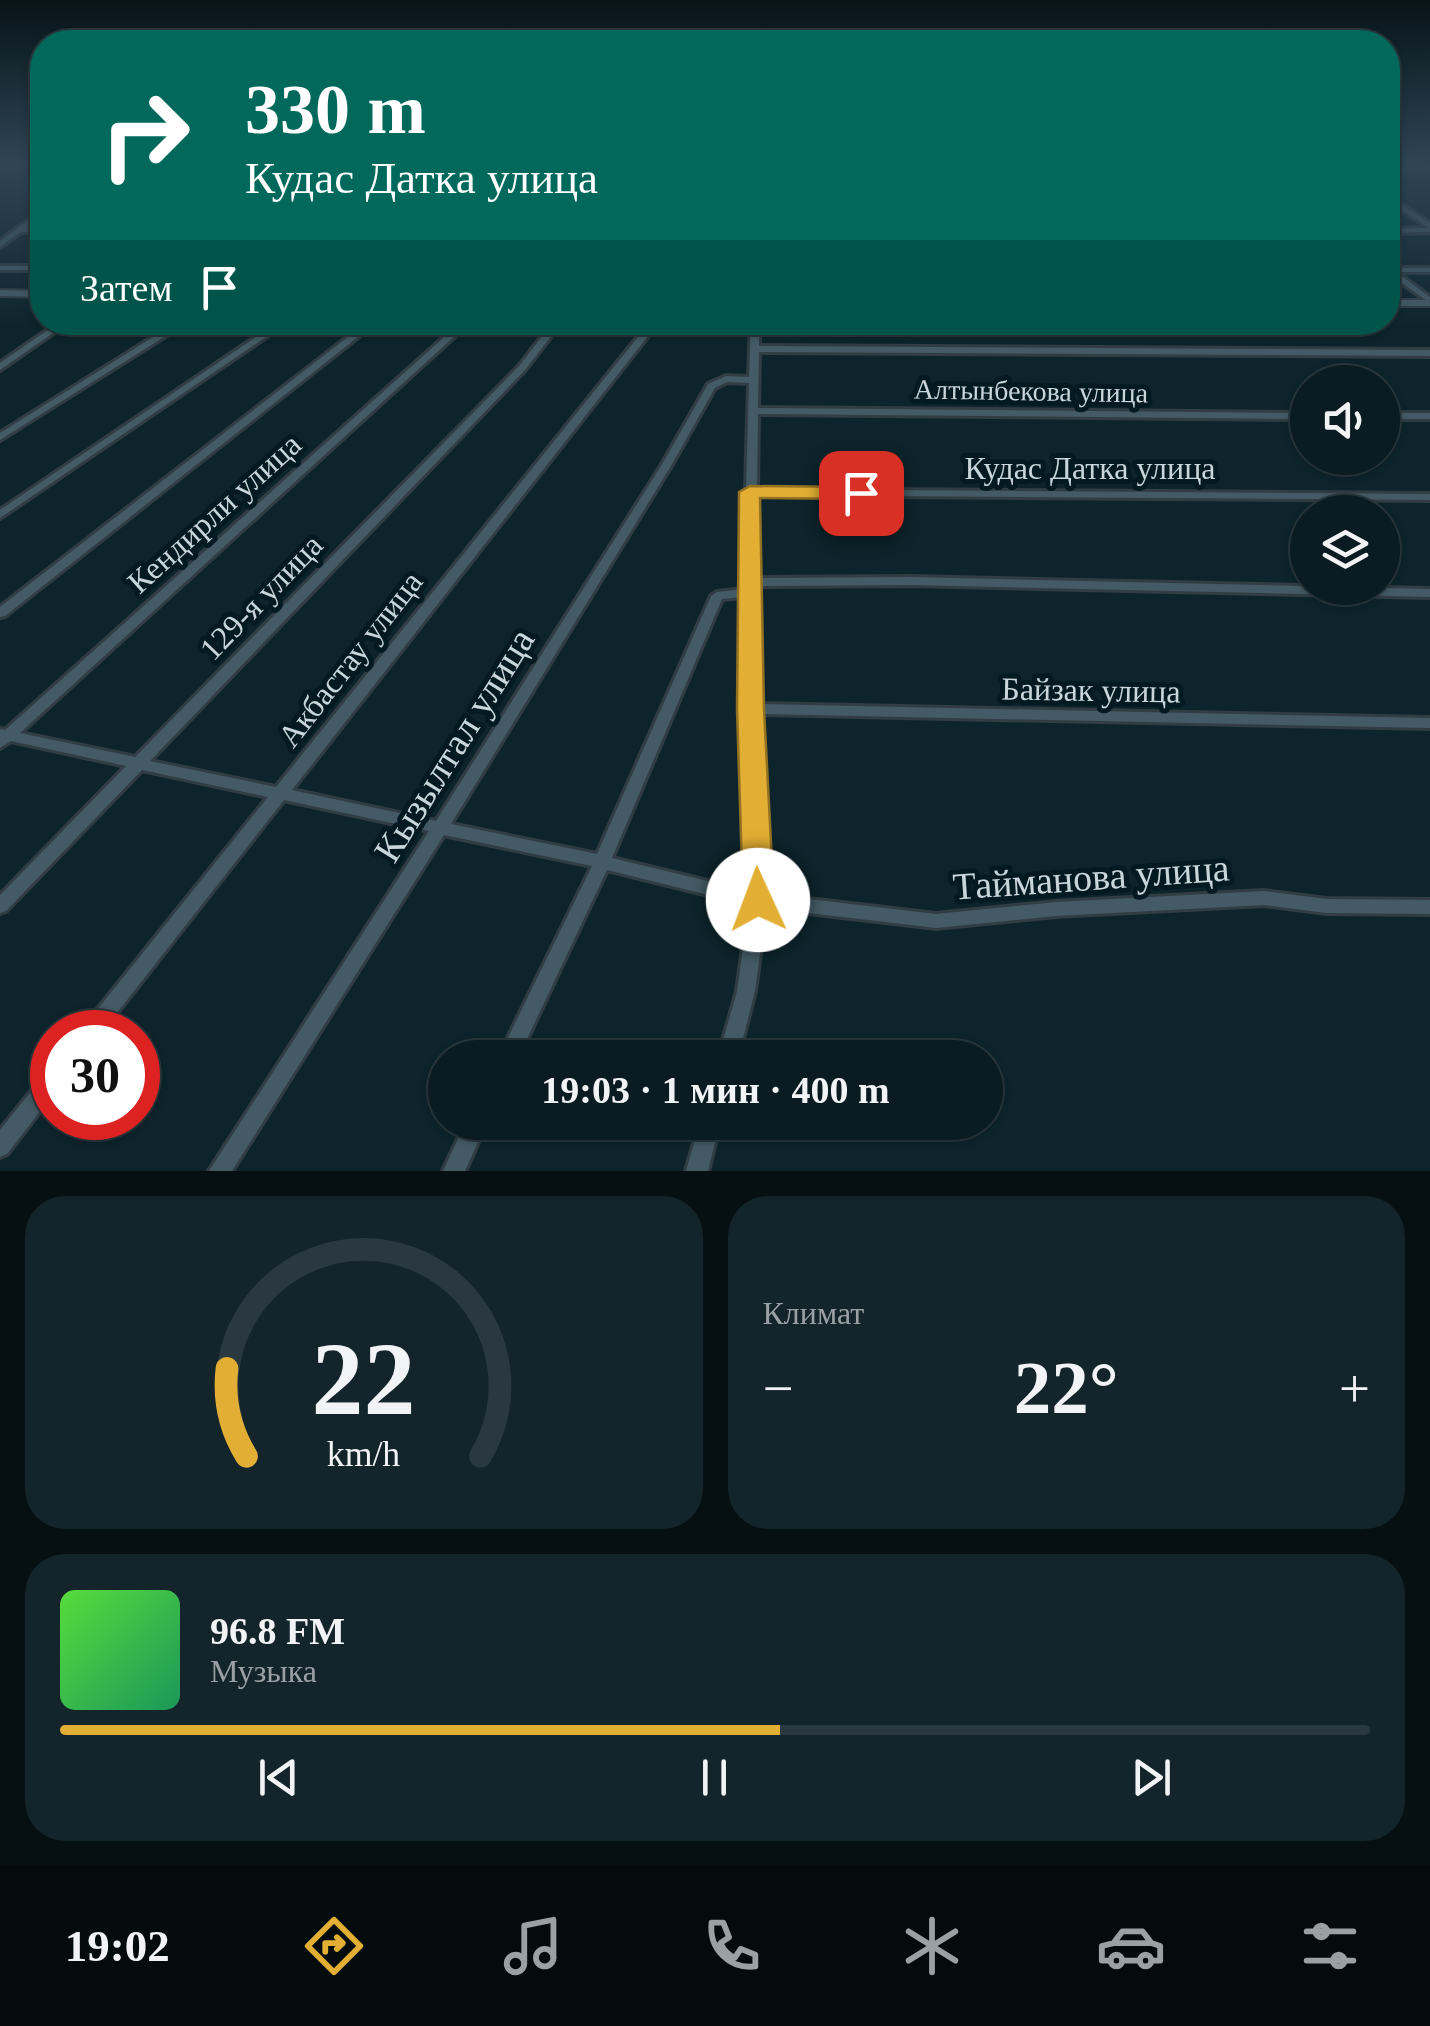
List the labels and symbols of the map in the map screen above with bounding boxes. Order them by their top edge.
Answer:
street label: Алтынбекова улица [914,373,1149,409]
street label: Кендирли улица [120,426,308,600]
street label: Кудас Датка улица [964,450,1216,486]
pin [819,451,904,536]
street label: 129-я улица [192,527,330,667]
street label: Акбастау улица [270,564,430,754]
street label: Кызылтал улица [365,621,543,869]
street label: Байзак улица [1001,670,1181,710]
street label: Тайманова улица [951,846,1231,908]
position arrow [706,848,810,952]
speed limit sign: 30 [30,1010,160,1140]

